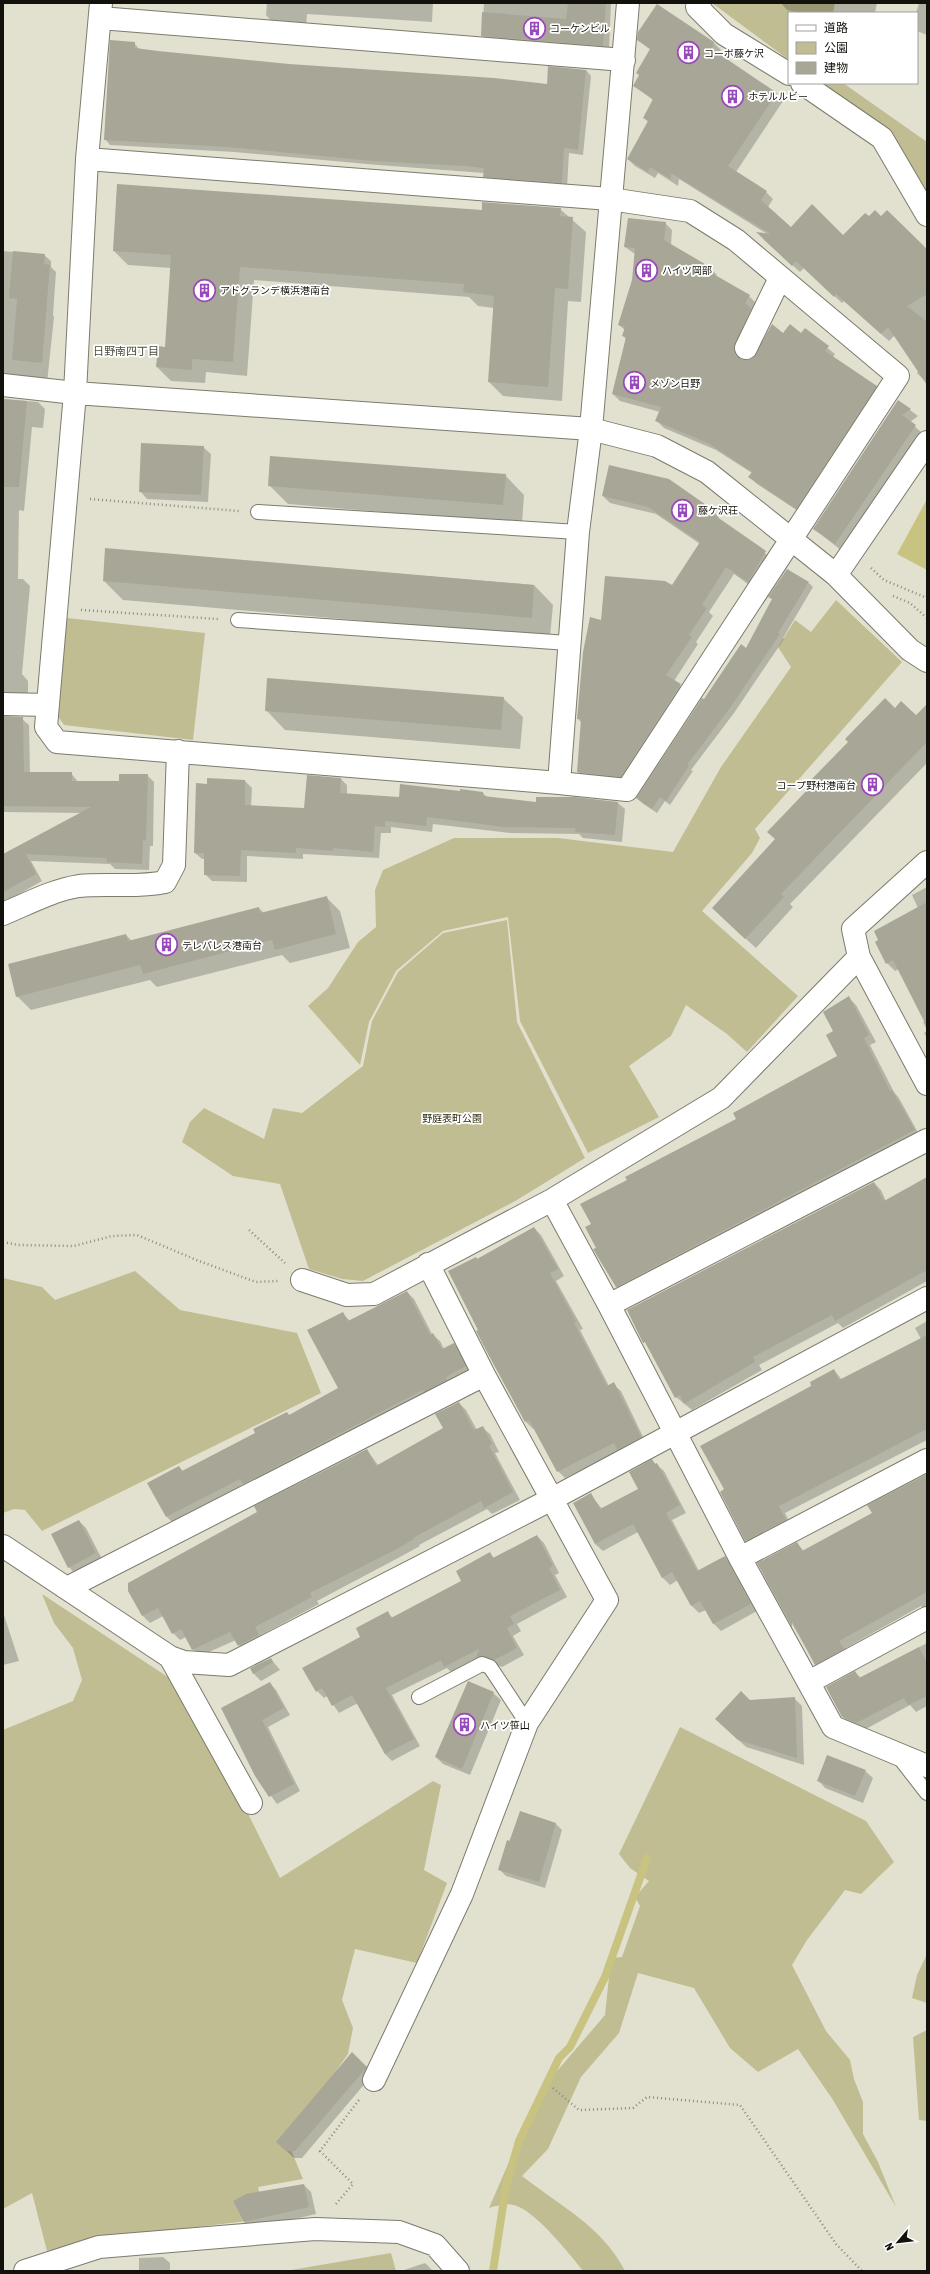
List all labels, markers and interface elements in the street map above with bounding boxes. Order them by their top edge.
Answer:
legend [788,12,918,84]
building icon: コーケンビル [522,15,548,41]
text: 道路 [824,21,848,35]
place label: コーケンビル [550,23,610,34]
building icon: コーポ藤ケ沢 [676,40,702,66]
text: 公園 [824,41,848,55]
place label: コーポ藤ケ沢 [704,48,764,59]
text: 建物 [824,61,848,75]
building icon: ホテルルビー [719,83,745,109]
place label: ホテルルビー [748,91,808,102]
building icon: ハイツ岡部 [634,257,660,283]
place label: ハイツ岡部 [662,265,712,276]
building icon: アドグランデ横浜港南台 [191,277,217,303]
place label: アドグランデ横浜港南台 [220,285,330,296]
district label: 日野南四丁目 [93,345,159,357]
building icon: メゾン日野 [621,370,647,396]
place label: メゾン日野 [650,378,700,389]
building icon: 藤ケ沢荘 [670,497,696,523]
place label: 藤ケ沢荘 [698,505,738,516]
building icon: コープ野村港南台 [859,772,885,798]
place label: コープ野村港南台 [777,780,856,791]
building icon: テレパレス港南台 [154,932,180,958]
place label: テレパレス港南台 [182,940,262,951]
park label: 野庭表町公園 [422,1113,482,1124]
building icon: ハイツ笹山 [451,1712,477,1738]
place label: ハイツ笹山 [480,1720,530,1731]
north arrow [878,2222,918,2262]
text: N [882,2241,896,2252]

